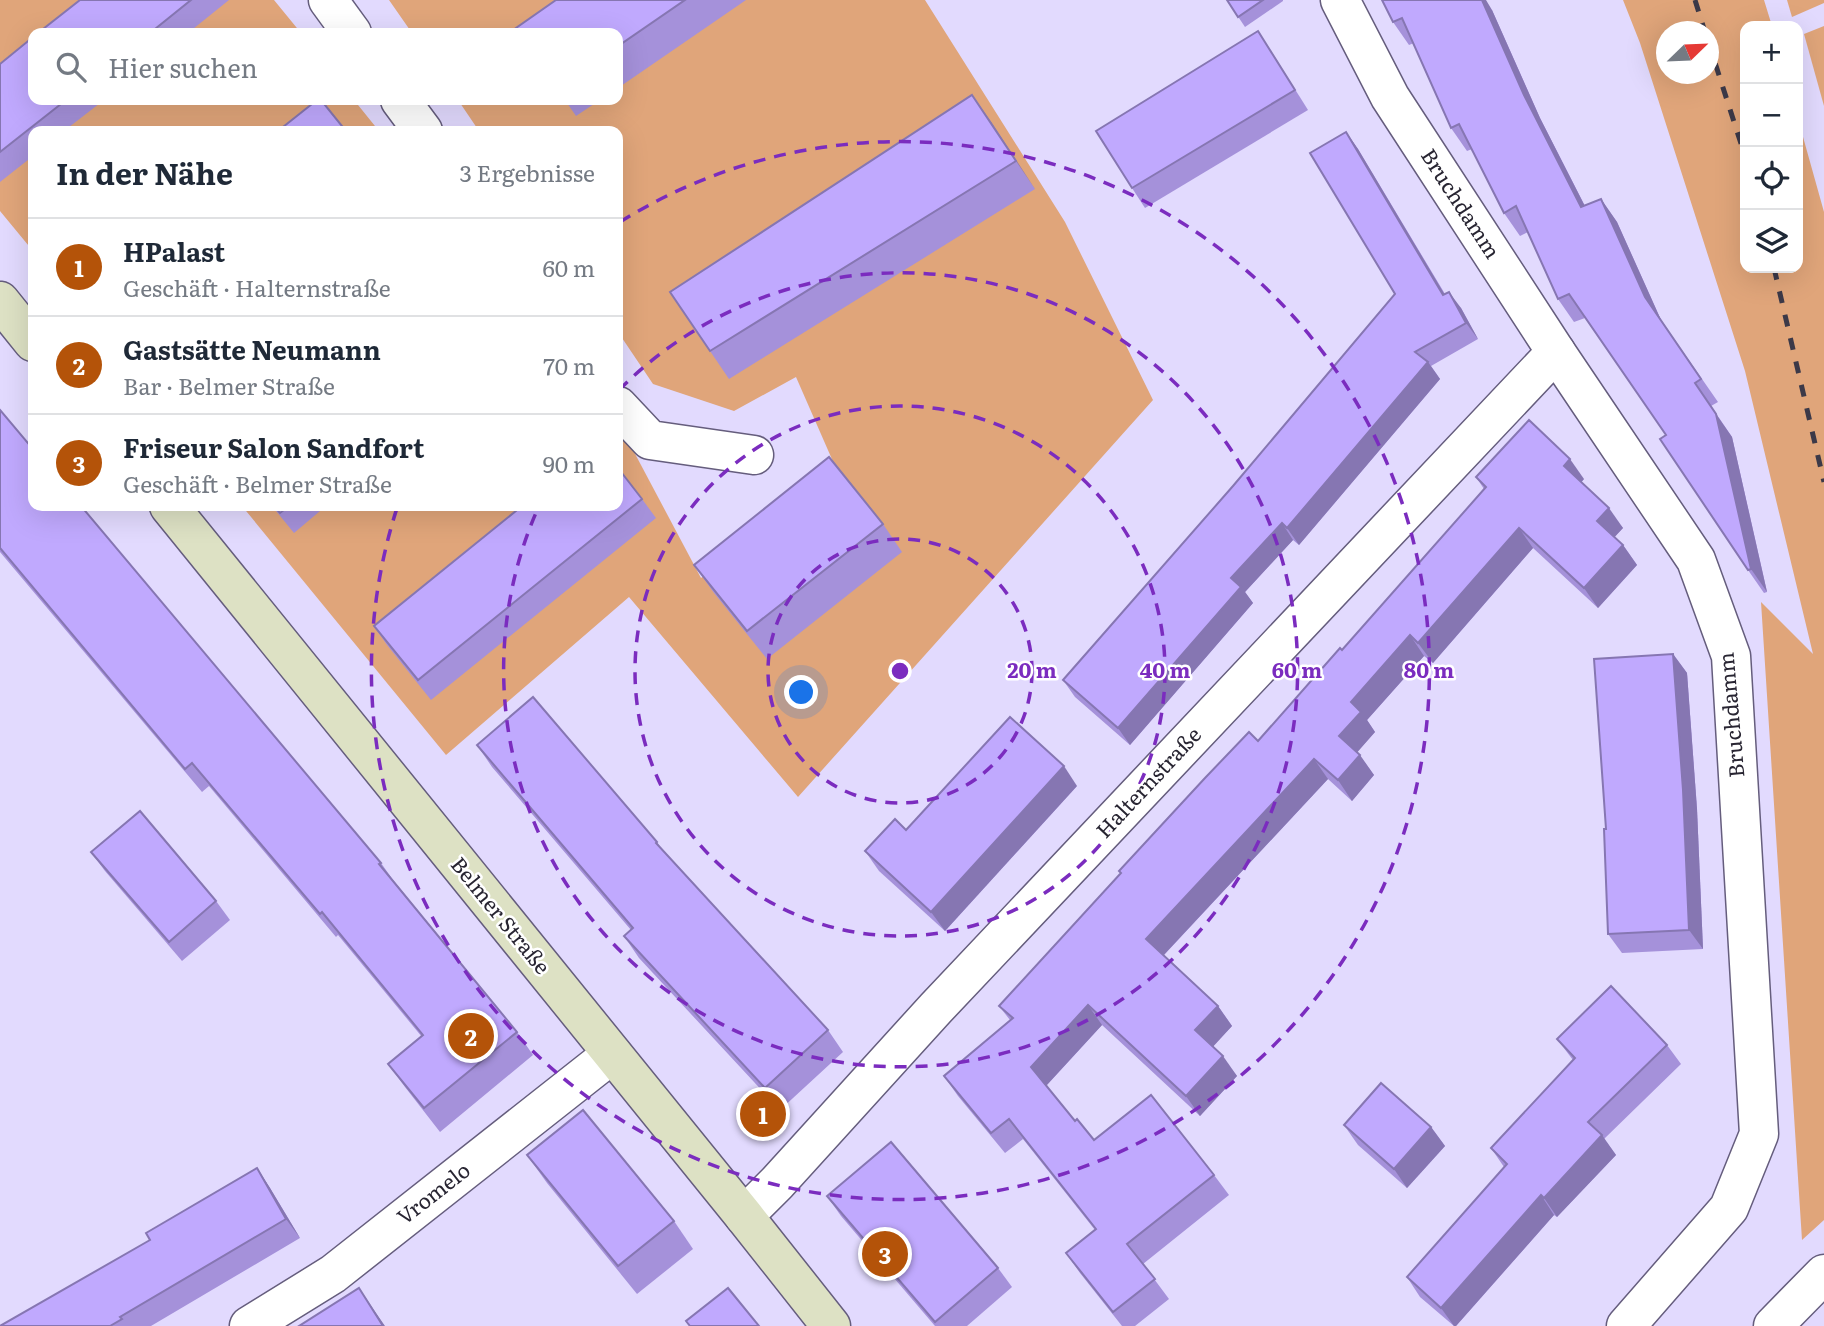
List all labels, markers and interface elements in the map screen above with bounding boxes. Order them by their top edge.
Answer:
north arrow [1656,21,1719,84]
map controls [1740,21,1803,273]
button: + [1740,21,1803,84]
search box [28,28,623,105]
text: Hier suchen [108,47,258,86]
icon: search [52,48,90,86]
button: − [1740,84,1803,147]
street label: Bruchdamm [1415,141,1509,264]
button: locate [1740,147,1803,210]
text: In der Nähe [56,150,233,194]
text: 3 Ergebnisse [459,155,595,189]
button: layers [1740,210,1803,273]
text: HPalast [123,231,225,270]
text: 1 [74,250,84,284]
text: 60 m [542,250,595,284]
text: Geschäft · Halternstraße [123,270,391,304]
text: Gastsätte Neumann [123,329,381,368]
text: 2 [73,348,85,382]
text: 70 m [543,348,595,382]
text: Bar · Belmer Straße [123,368,335,402]
text: Friseur Salon Sandfort [123,427,424,466]
text: 3 [73,446,85,480]
text: 90 m [543,446,595,480]
text: Geschäft · Belmer Straße [123,466,392,500]
street label: Bruchdamm [1709,651,1750,779]
text: 20 m [1007,653,1057,684]
text: 40 m [1140,653,1190,684]
text: 60 m [1272,653,1322,684]
text: 80 m [1404,653,1454,684]
centre of rings [888,659,912,683]
your location [784,675,818,709]
street label: Halternstraße [1087,719,1207,844]
street label: Belmer Straße [445,849,559,980]
pin: 2 [448,1010,494,1062]
pin: 1 [740,1088,786,1140]
street label: Vromelo [389,1153,476,1231]
pin: 3 [862,1228,908,1280]

